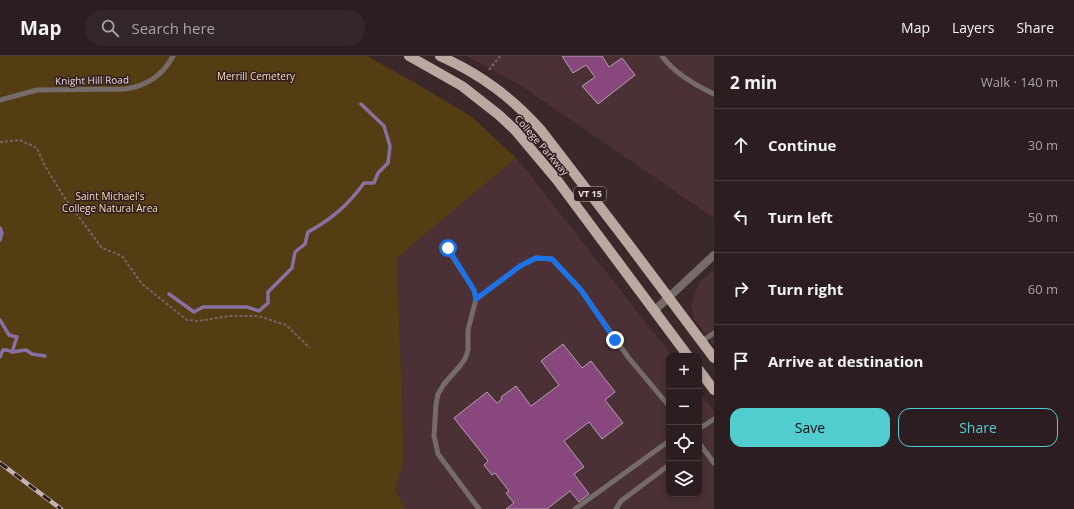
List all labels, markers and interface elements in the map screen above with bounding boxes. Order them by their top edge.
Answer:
search box [85,10,365,46]
text: Map [20,15,61,41]
icon: search [99,17,121,39]
text: Search here [131,18,215,38]
text: Map [901,18,930,37]
text: Layers [952,18,994,37]
text: Share [1016,18,1054,37]
park label: Merrill Cemetery [217,69,296,83]
text: 2 min [730,71,777,94]
street label: Knight Hill Road [55,72,129,88]
text: Walk · 140 m [981,73,1058,91]
street label: College Parkway [512,112,573,179]
icon: ahead [730,134,752,156]
text: Continue [768,135,836,155]
text: 30 m [1028,136,1058,154]
road number: VT 15 [574,187,606,201]
park label: Saint Michael's College Natural Area [62,189,158,215]
icon: left [730,206,752,228]
text: Turn left [768,207,833,227]
text: 50 m [1028,208,1058,226]
route start [439,239,457,257]
icon: right [730,278,752,300]
text: Turn right [768,279,843,299]
text: 60 m [1028,280,1058,298]
route end [606,331,624,349]
icon: arrive [730,350,752,372]
text: Arrive at destination [768,351,923,371]
map controls [666,353,702,497]
button: + [666,353,702,389]
button: − [666,389,702,425]
button: Save [730,408,890,447]
button: Share [898,408,1058,447]
button: locate [666,425,702,461]
button: layers [666,461,702,497]

